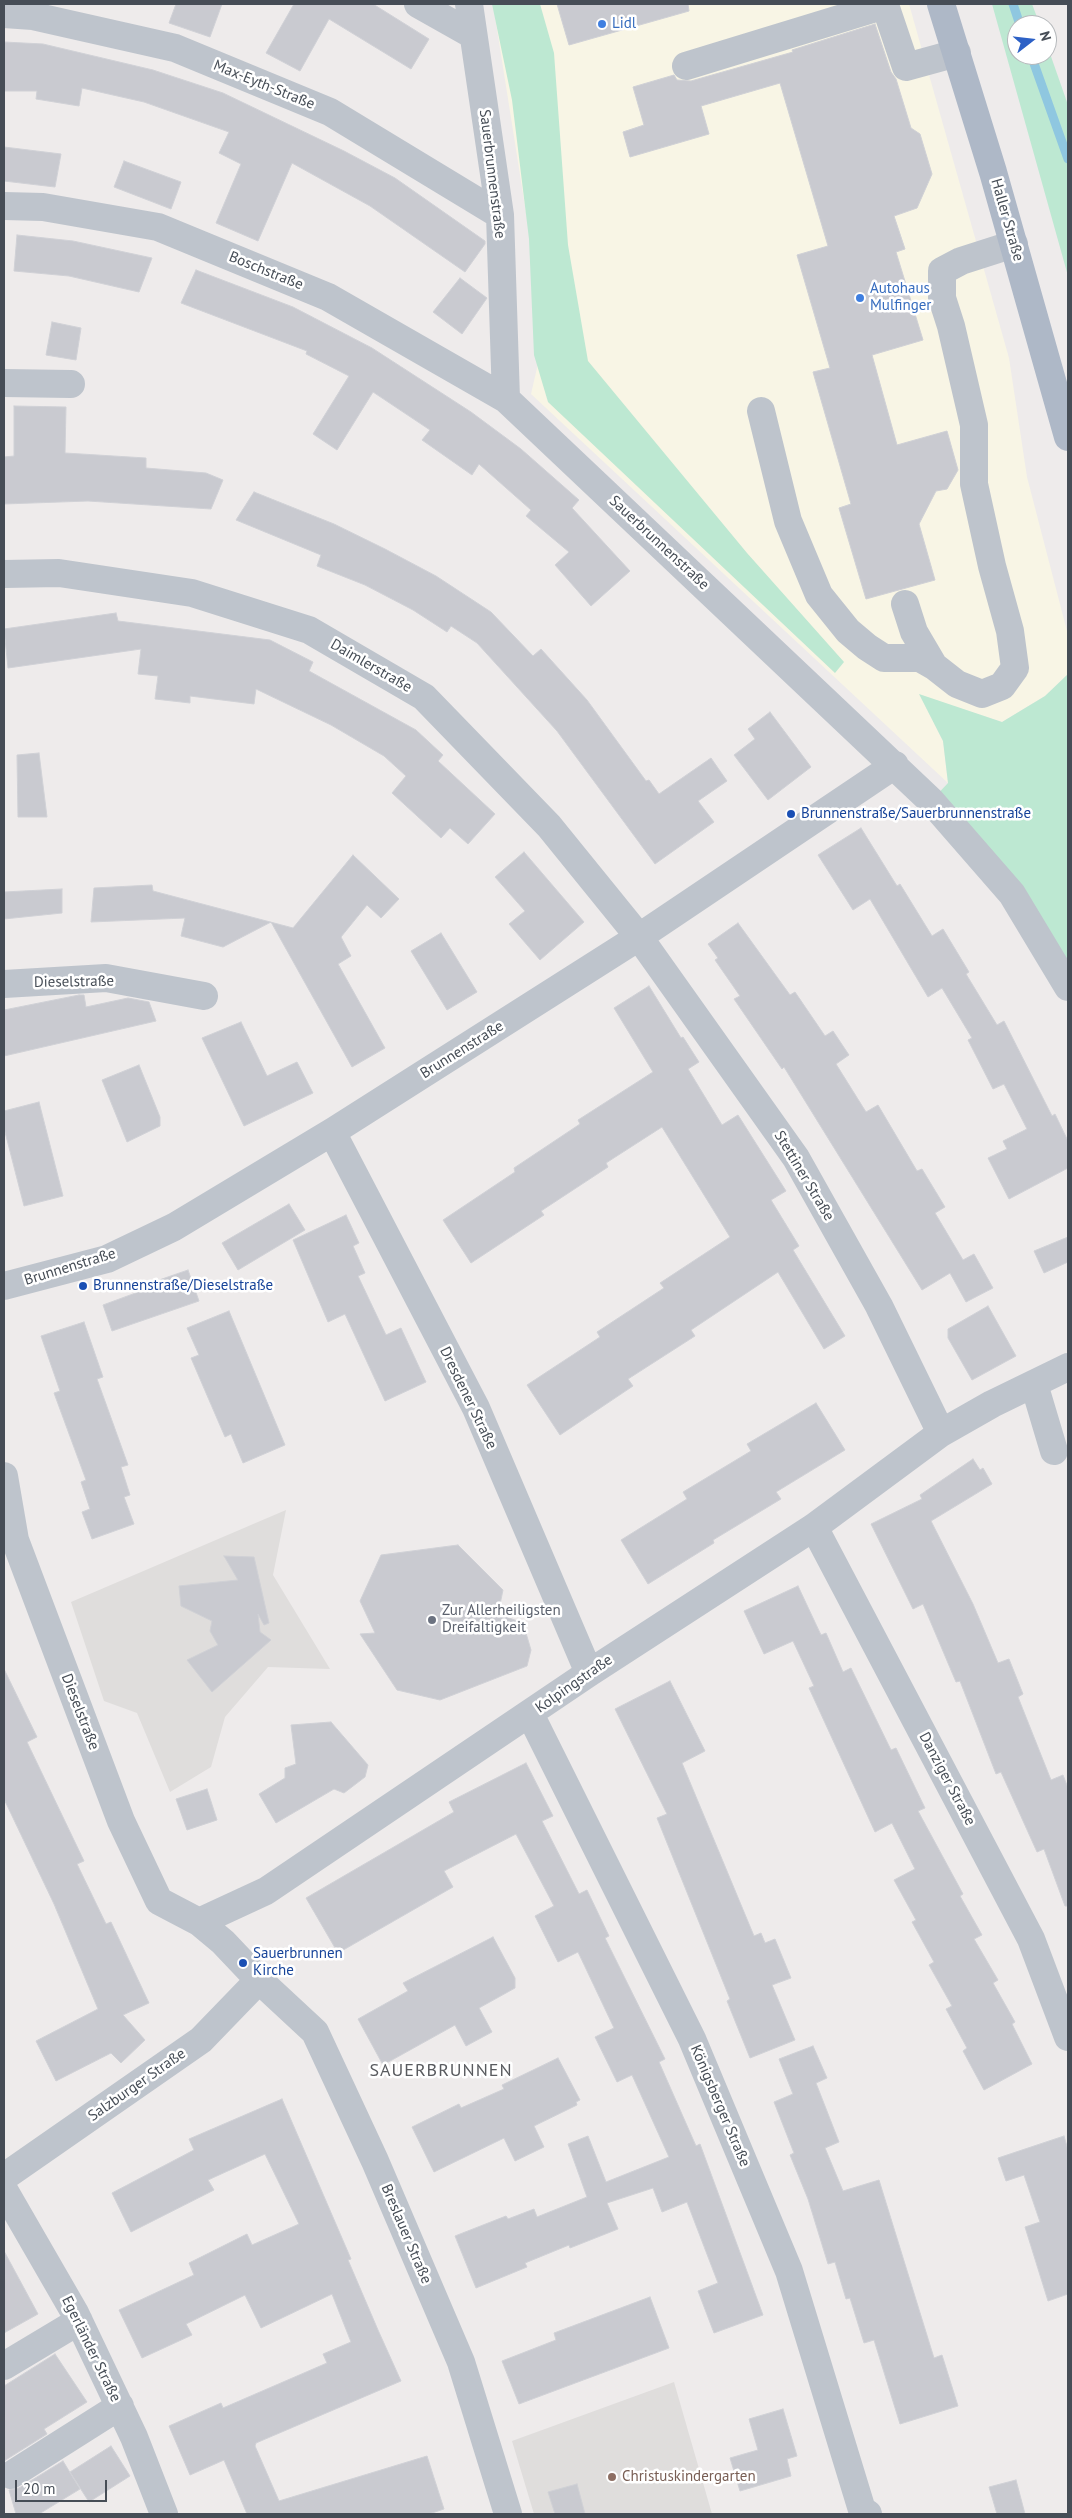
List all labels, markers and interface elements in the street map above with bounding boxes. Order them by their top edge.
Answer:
place label: Lidl [612,15,636,33]
north arrow [1007,15,1057,65]
marker: Lidl [596,18,608,30]
text: N [1036,29,1055,43]
street label: Max-Eyth-Straße [211,57,317,113]
street label: Sauerbrunnenstraße [475,108,509,240]
street label: Haller Straße [987,177,1027,263]
street label: Boschstraße [226,248,306,294]
place label: Autohaus Mulfinger [870,280,931,315]
marker: Autohaus Mulfinger [854,292,866,304]
street label: Sauerbrunnenstraße [605,492,713,594]
street label: Daimlerstraße [327,635,415,697]
place label: Brunnenstraße/Sauerbrunnenstraße [801,805,1031,823]
marker: Brunnenstraße/Sauerbrunnenstraße [785,808,797,820]
street label: Dieselstraße [34,972,114,992]
street label: Brunnenstraße [417,1017,507,1083]
street label: Stettiner Straße [770,1128,838,1224]
street label: Brunnenstraße [22,1245,118,1289]
place label: Brunnenstraße/Dieselstraße [93,1277,273,1295]
marker: Brunnenstraße/Dieselstraße [77,1280,89,1292]
street label: Dresdener Straße [435,1344,501,1452]
place label: Zur Allerheiligsten Dreifaltigkeit [442,1602,561,1637]
marker: Zur Allerheiligsten Dreifaltigkeit [426,1614,438,1626]
street label: Kolpingstraße [532,1651,616,1717]
street label: Dieselstraße [57,1671,103,1753]
street label: Danziger Straße [915,1729,979,1829]
place label: Sauerbrunnen Kirche [253,1945,343,1980]
marker: Sauerbrunnen Kirche [237,1957,249,1969]
street label: Königsberger Straße [686,2042,754,2170]
street label: Salzburger Straße [85,2045,189,2125]
district label: SAUERBRUNNEN [368,2060,514,2082]
street label: Breslauer Straße [377,2181,435,2287]
street label: Egerländer Straße [58,2293,124,2405]
place label: Christuskindergarten [622,2468,756,2486]
scale bar [18,2470,110,2502]
marker: Christuskindergarten [606,2471,618,2483]
text: 20 m [23,2479,56,2498]

